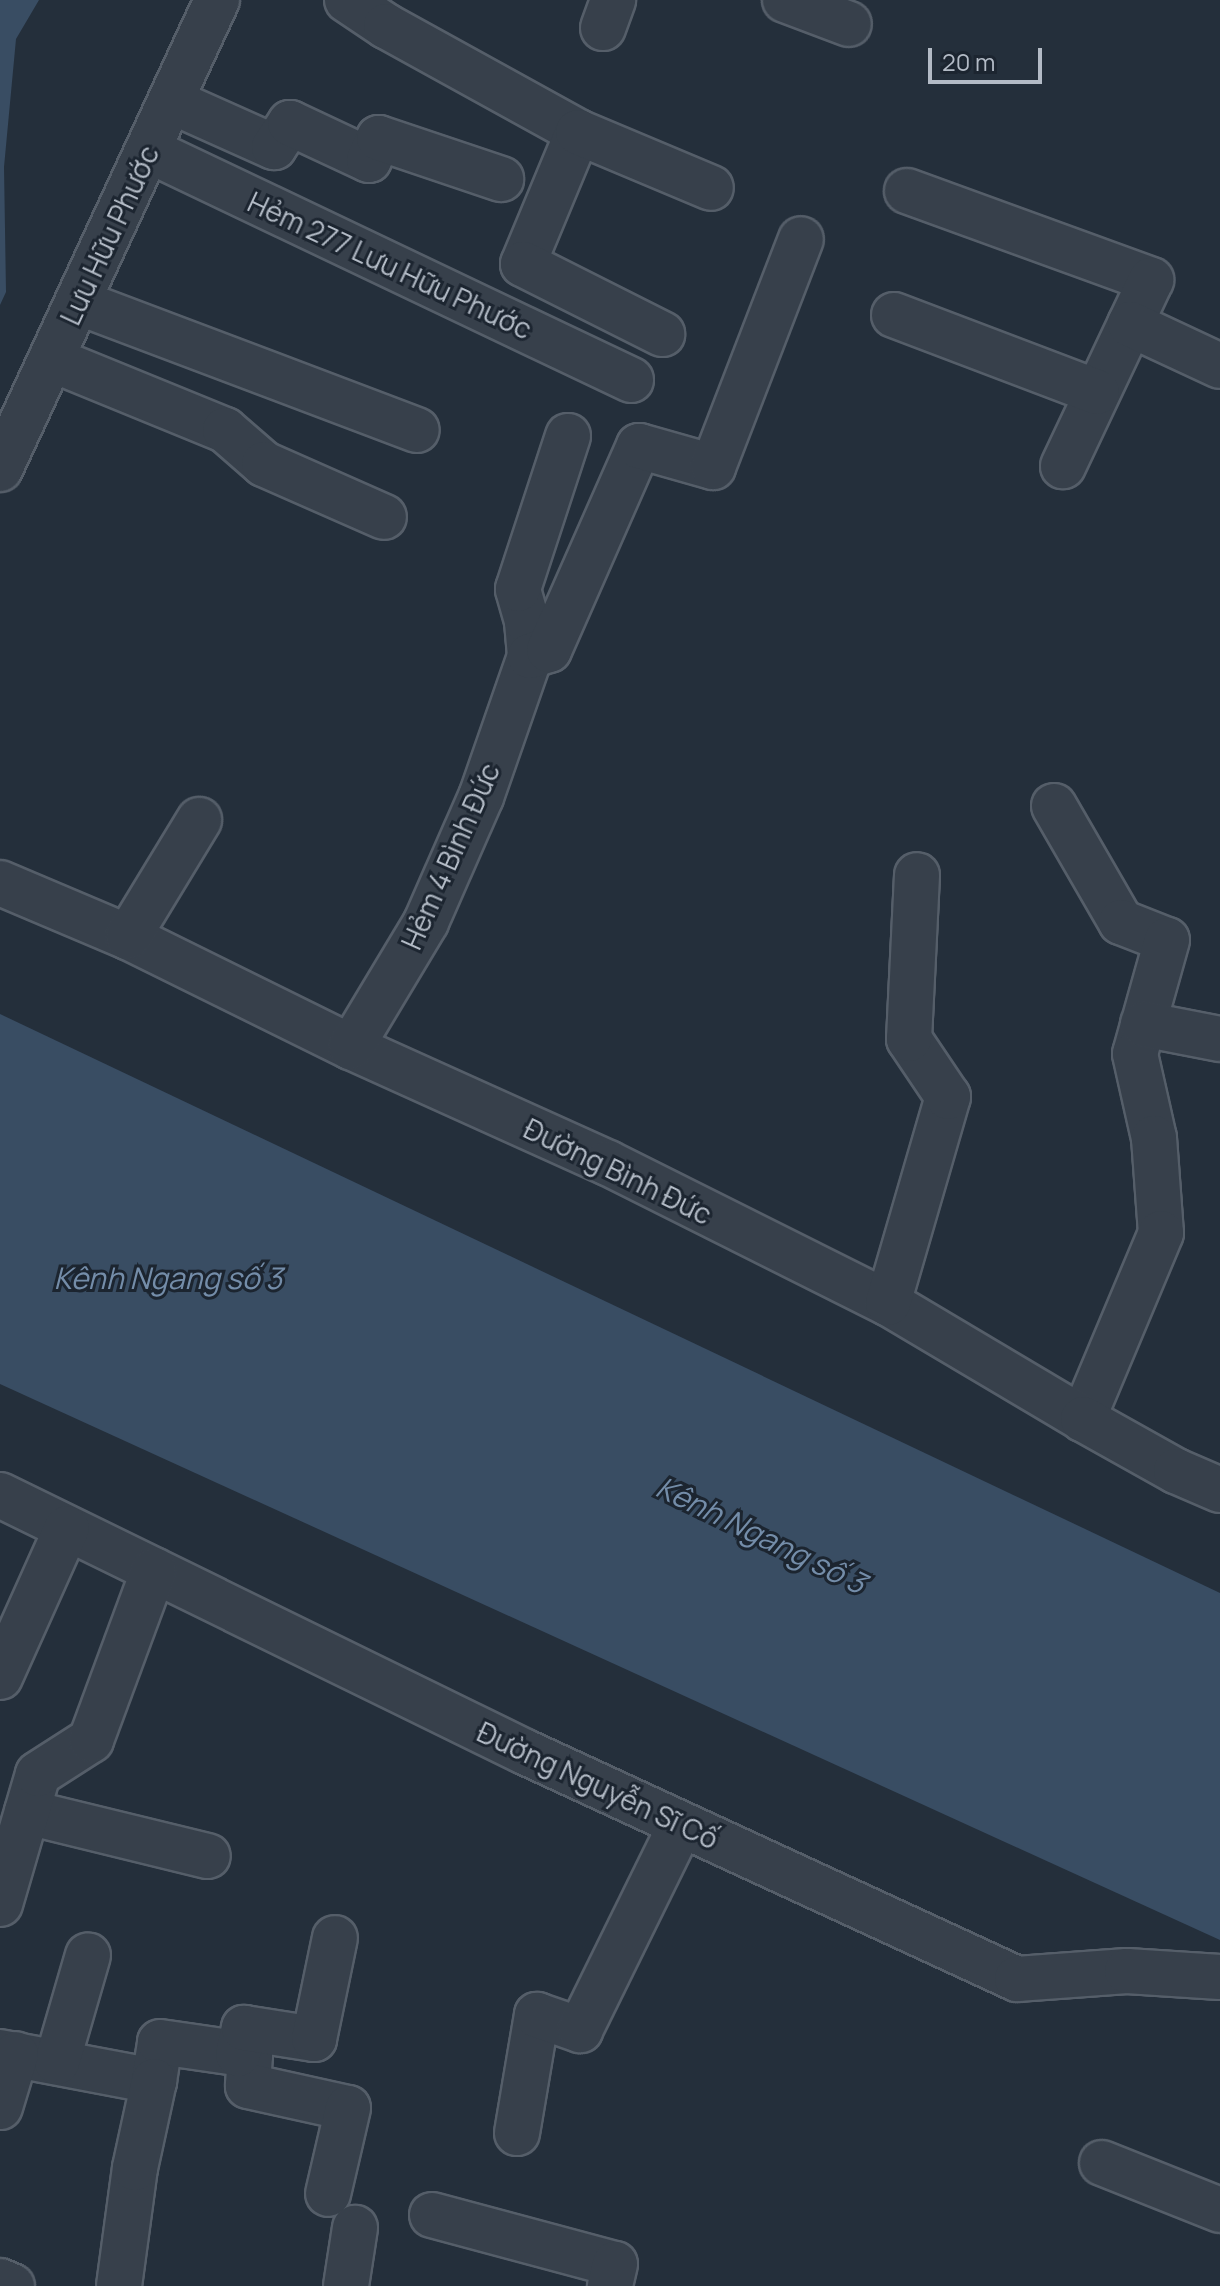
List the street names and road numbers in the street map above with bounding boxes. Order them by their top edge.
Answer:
street label: Lưu Hữu Phước [53,140,165,330]
street label: Hẻm 277 Lưu Hữu Phước [243,184,537,346]
street label: Hẻm 4 Bình Đức [394,758,506,954]
street label: Đường Bình Đức [519,1111,717,1231]
street label: Đường Nguyễn Sĩ Cố [472,1714,724,1856]

